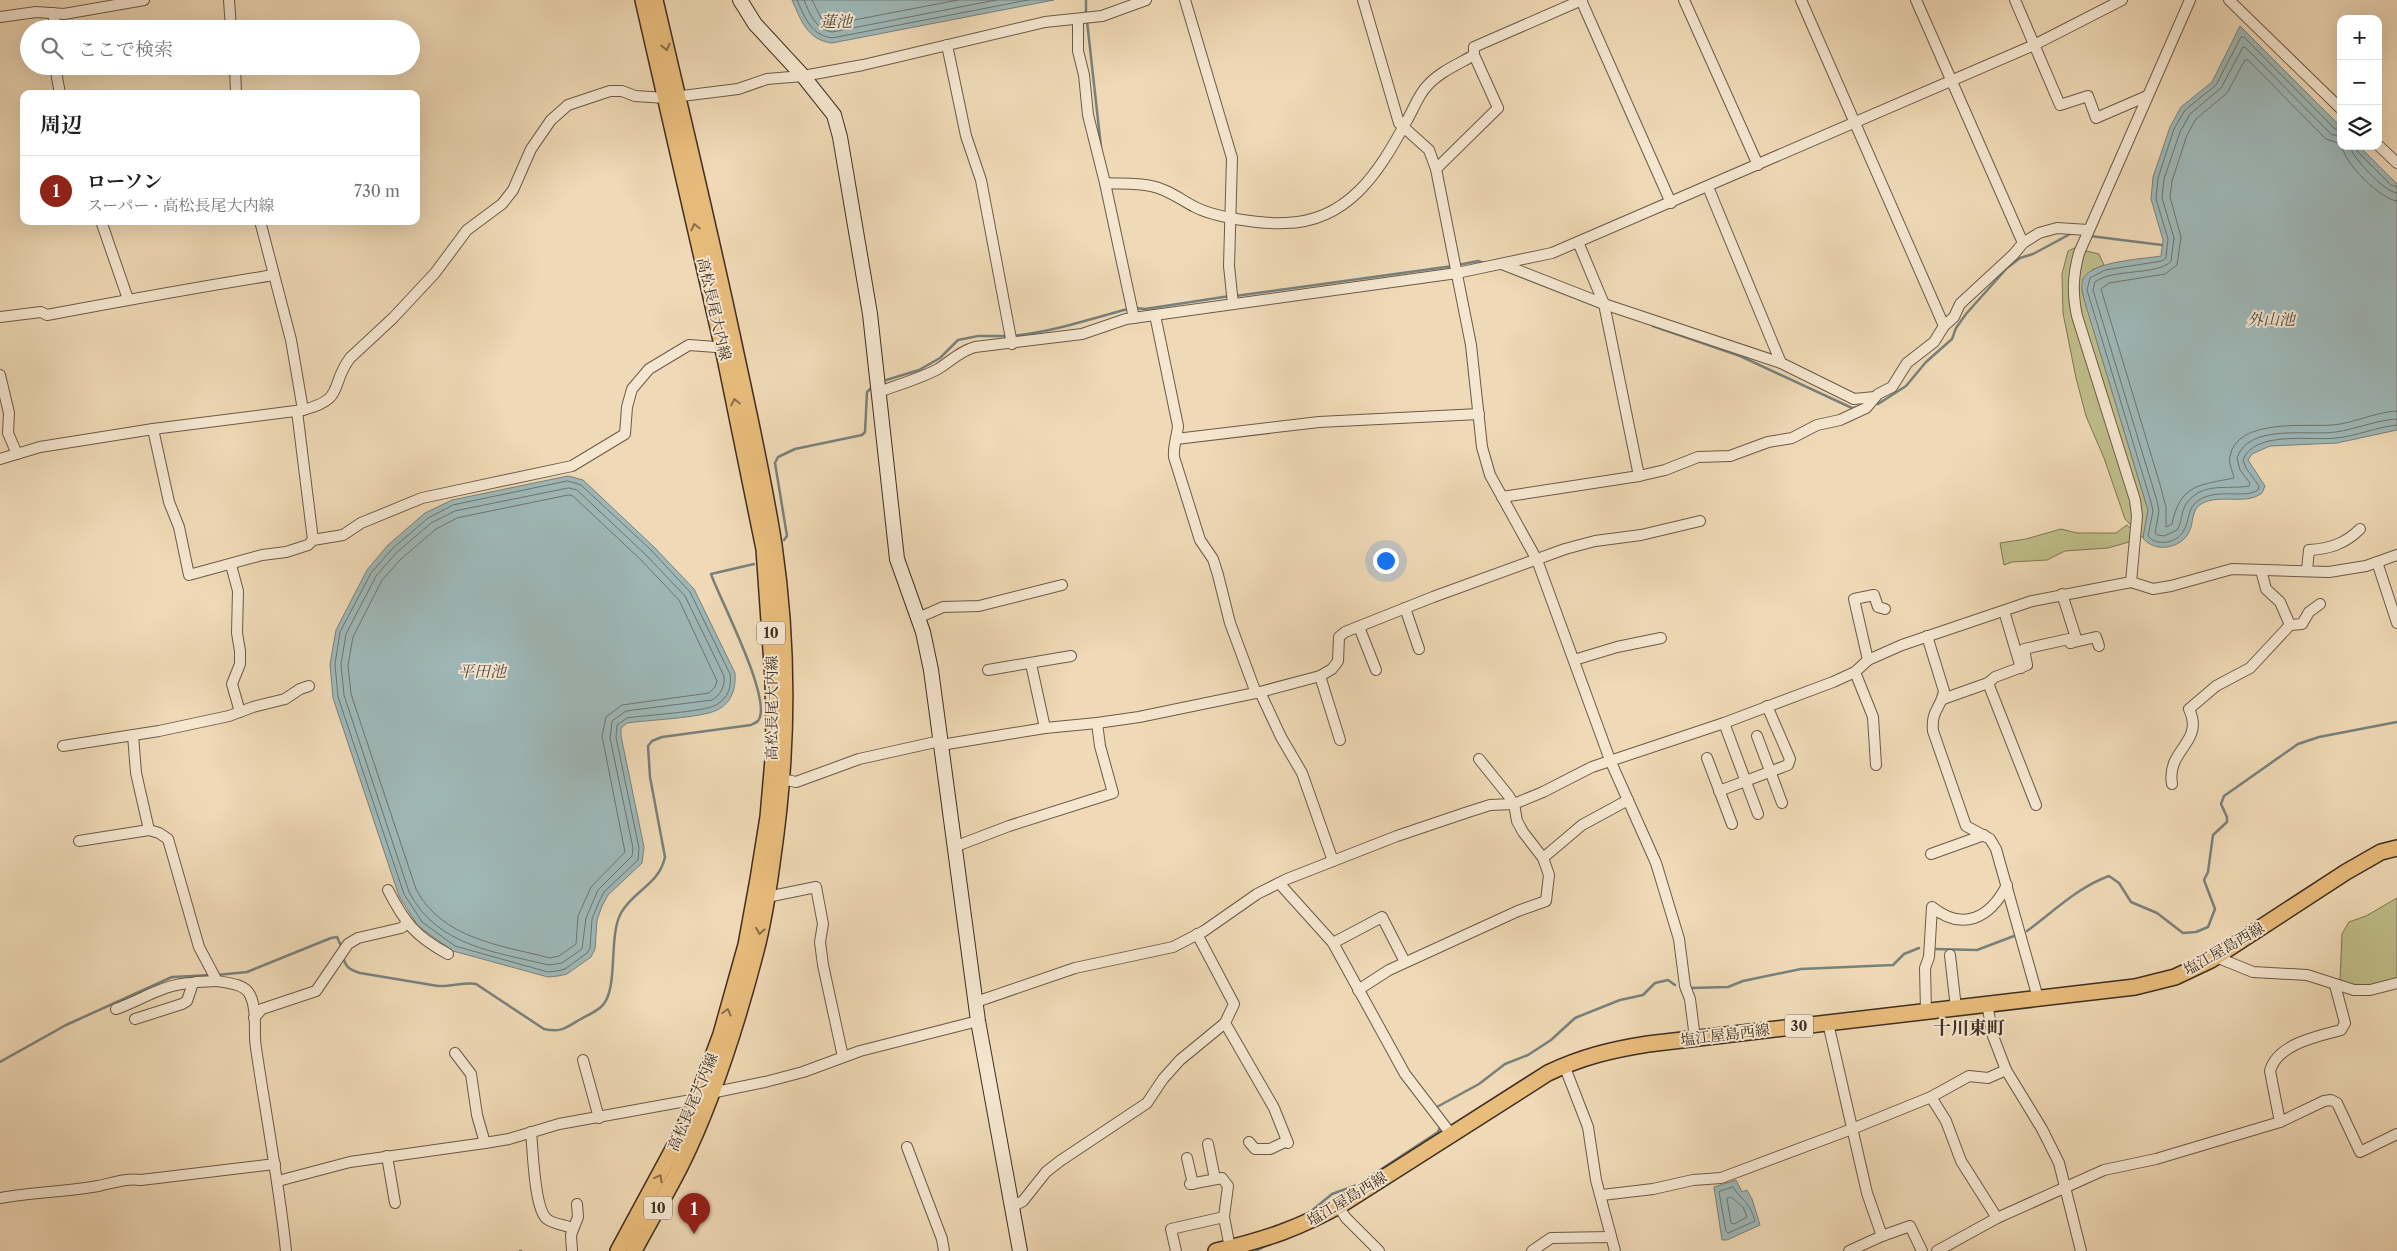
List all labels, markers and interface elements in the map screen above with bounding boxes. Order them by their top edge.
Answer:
water label: 蓮池 [820,11,854,31]
map controls [2337,15,2382,150]
button: + [2337,15,2382,60]
search box [20,20,420,75]
icon: search [38,34,66,62]
text: ここで検索 [78,38,173,61]
one-way arrow [660,43,671,52]
button: − [2337,60,2382,105]
button: layers [2337,105,2382,150]
text: 周辺 [40,112,82,137]
text: ローソン [87,170,162,193]
text: 1 [52,181,60,201]
text: 730 m [354,181,400,201]
text: スーパー · 高松長尾大内線 [87,195,274,215]
one-way arrow [690,222,701,231]
street label: 高松長尾大内線 [693,256,736,362]
water label: 外山池 [2247,309,2297,329]
one-way arrow [730,398,740,407]
your location [1373,548,1399,574]
road number: 10 [757,622,785,644]
street label: 高松長尾大内線 [762,655,781,761]
water label: 平田池 [458,661,508,681]
street label: 塩江屋島西線 [2180,918,2267,979]
one-way arrow [756,927,766,935]
one-way arrow [721,1008,731,1016]
road number: 30 [1785,1014,1813,1038]
district label: 十川東町 [1933,1017,2005,1039]
street label: 塩江屋島西線 [1679,1020,1771,1049]
street label: 高松長尾大内線 [663,1050,722,1154]
street label: 塩江屋島西線 [1303,1167,1390,1230]
one-way arrow [652,1174,662,1183]
pin: 1 [678,1193,710,1234]
road number: 10 [644,1196,672,1220]

